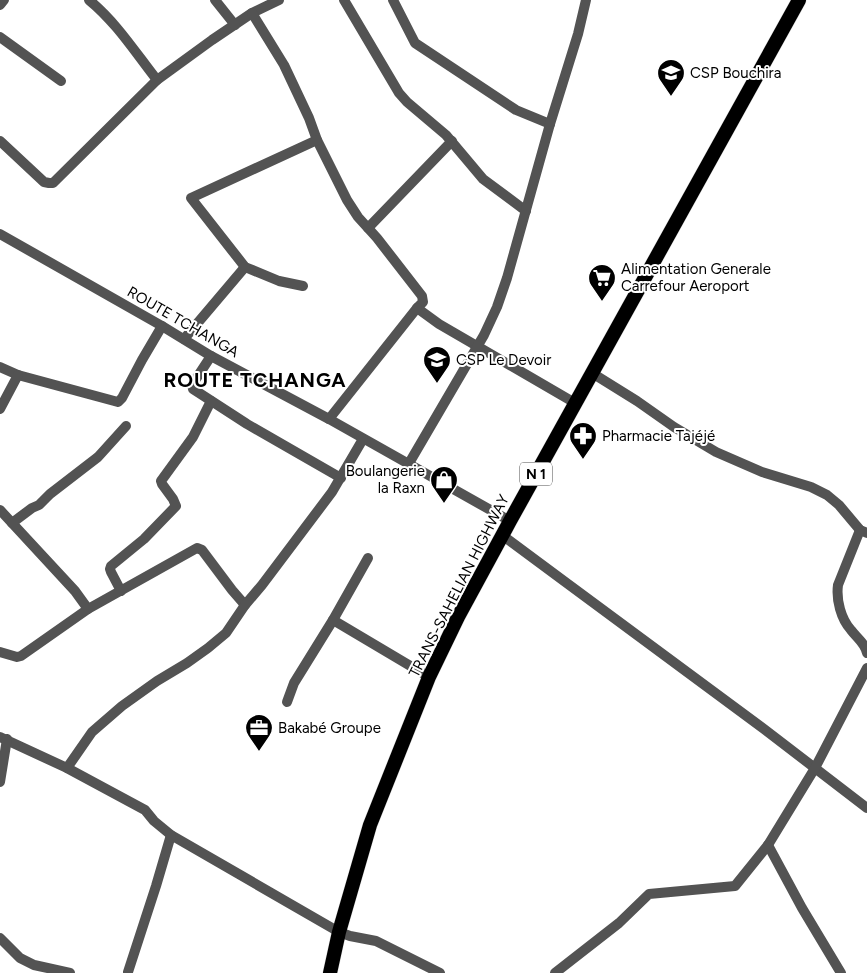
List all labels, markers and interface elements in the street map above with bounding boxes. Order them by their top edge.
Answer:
school or university icon: CSP Bouchira [656,58,686,97]
place label: CSP Bouchira [690,64,781,82]
place label: Alimentation Generale Carrefour Aeroport [621,260,771,295]
supermarket icon: Alimentation Generale Carrefour Aeroport [587,263,617,302]
street label: ROUTE TCHANGA [124,283,242,361]
school or university icon: CSP Le Devoir [422,345,452,384]
place label: CSP Le Devoir [456,351,551,369]
district label: ROUTE TCHANGA [163,368,347,392]
pharmacy icon: Pharmacie Tajéjé [568,421,598,460]
place label: Pharmacie Tajéjé [602,427,715,445]
place label: Boulangerie la Raxn [346,462,425,497]
road number: N 1 [520,462,552,486]
shop icon: Boulangerie la Raxn [429,465,459,504]
street label: TRANS-SAHELIAN HIGHWAY [405,492,513,680]
office icon: Bakabé Groupe [244,713,274,752]
place label: Bakabé Groupe [278,719,381,737]

